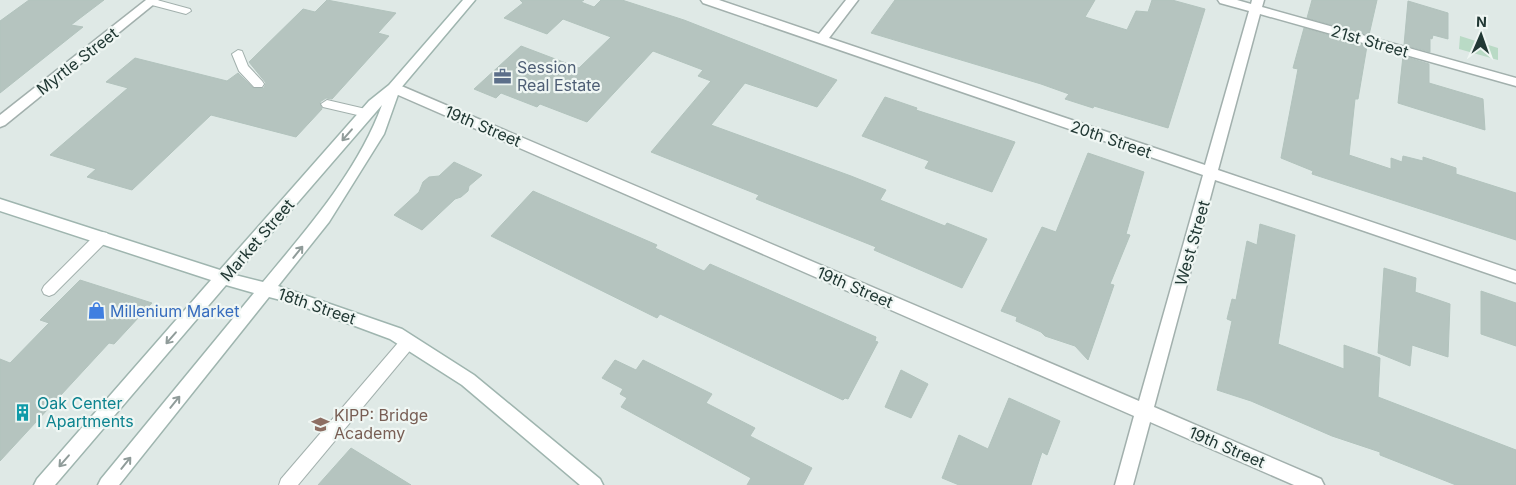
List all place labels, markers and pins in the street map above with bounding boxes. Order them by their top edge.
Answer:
place label: Session Real Estate [517,57,601,95]
office icon: Session Real Estate [493,66,513,86]
shop icon: Millenium Market [86,301,106,321]
place label: Millenium Market [110,301,239,321]
place label: Oak Center I Apartments [37,393,134,431]
building icon: Oak Center I Apartments [13,402,33,422]
place label: KIPP: Bridge Academy [334,405,428,443]
school or university icon: KIPP: Bridge Academy [310,414,330,434]

